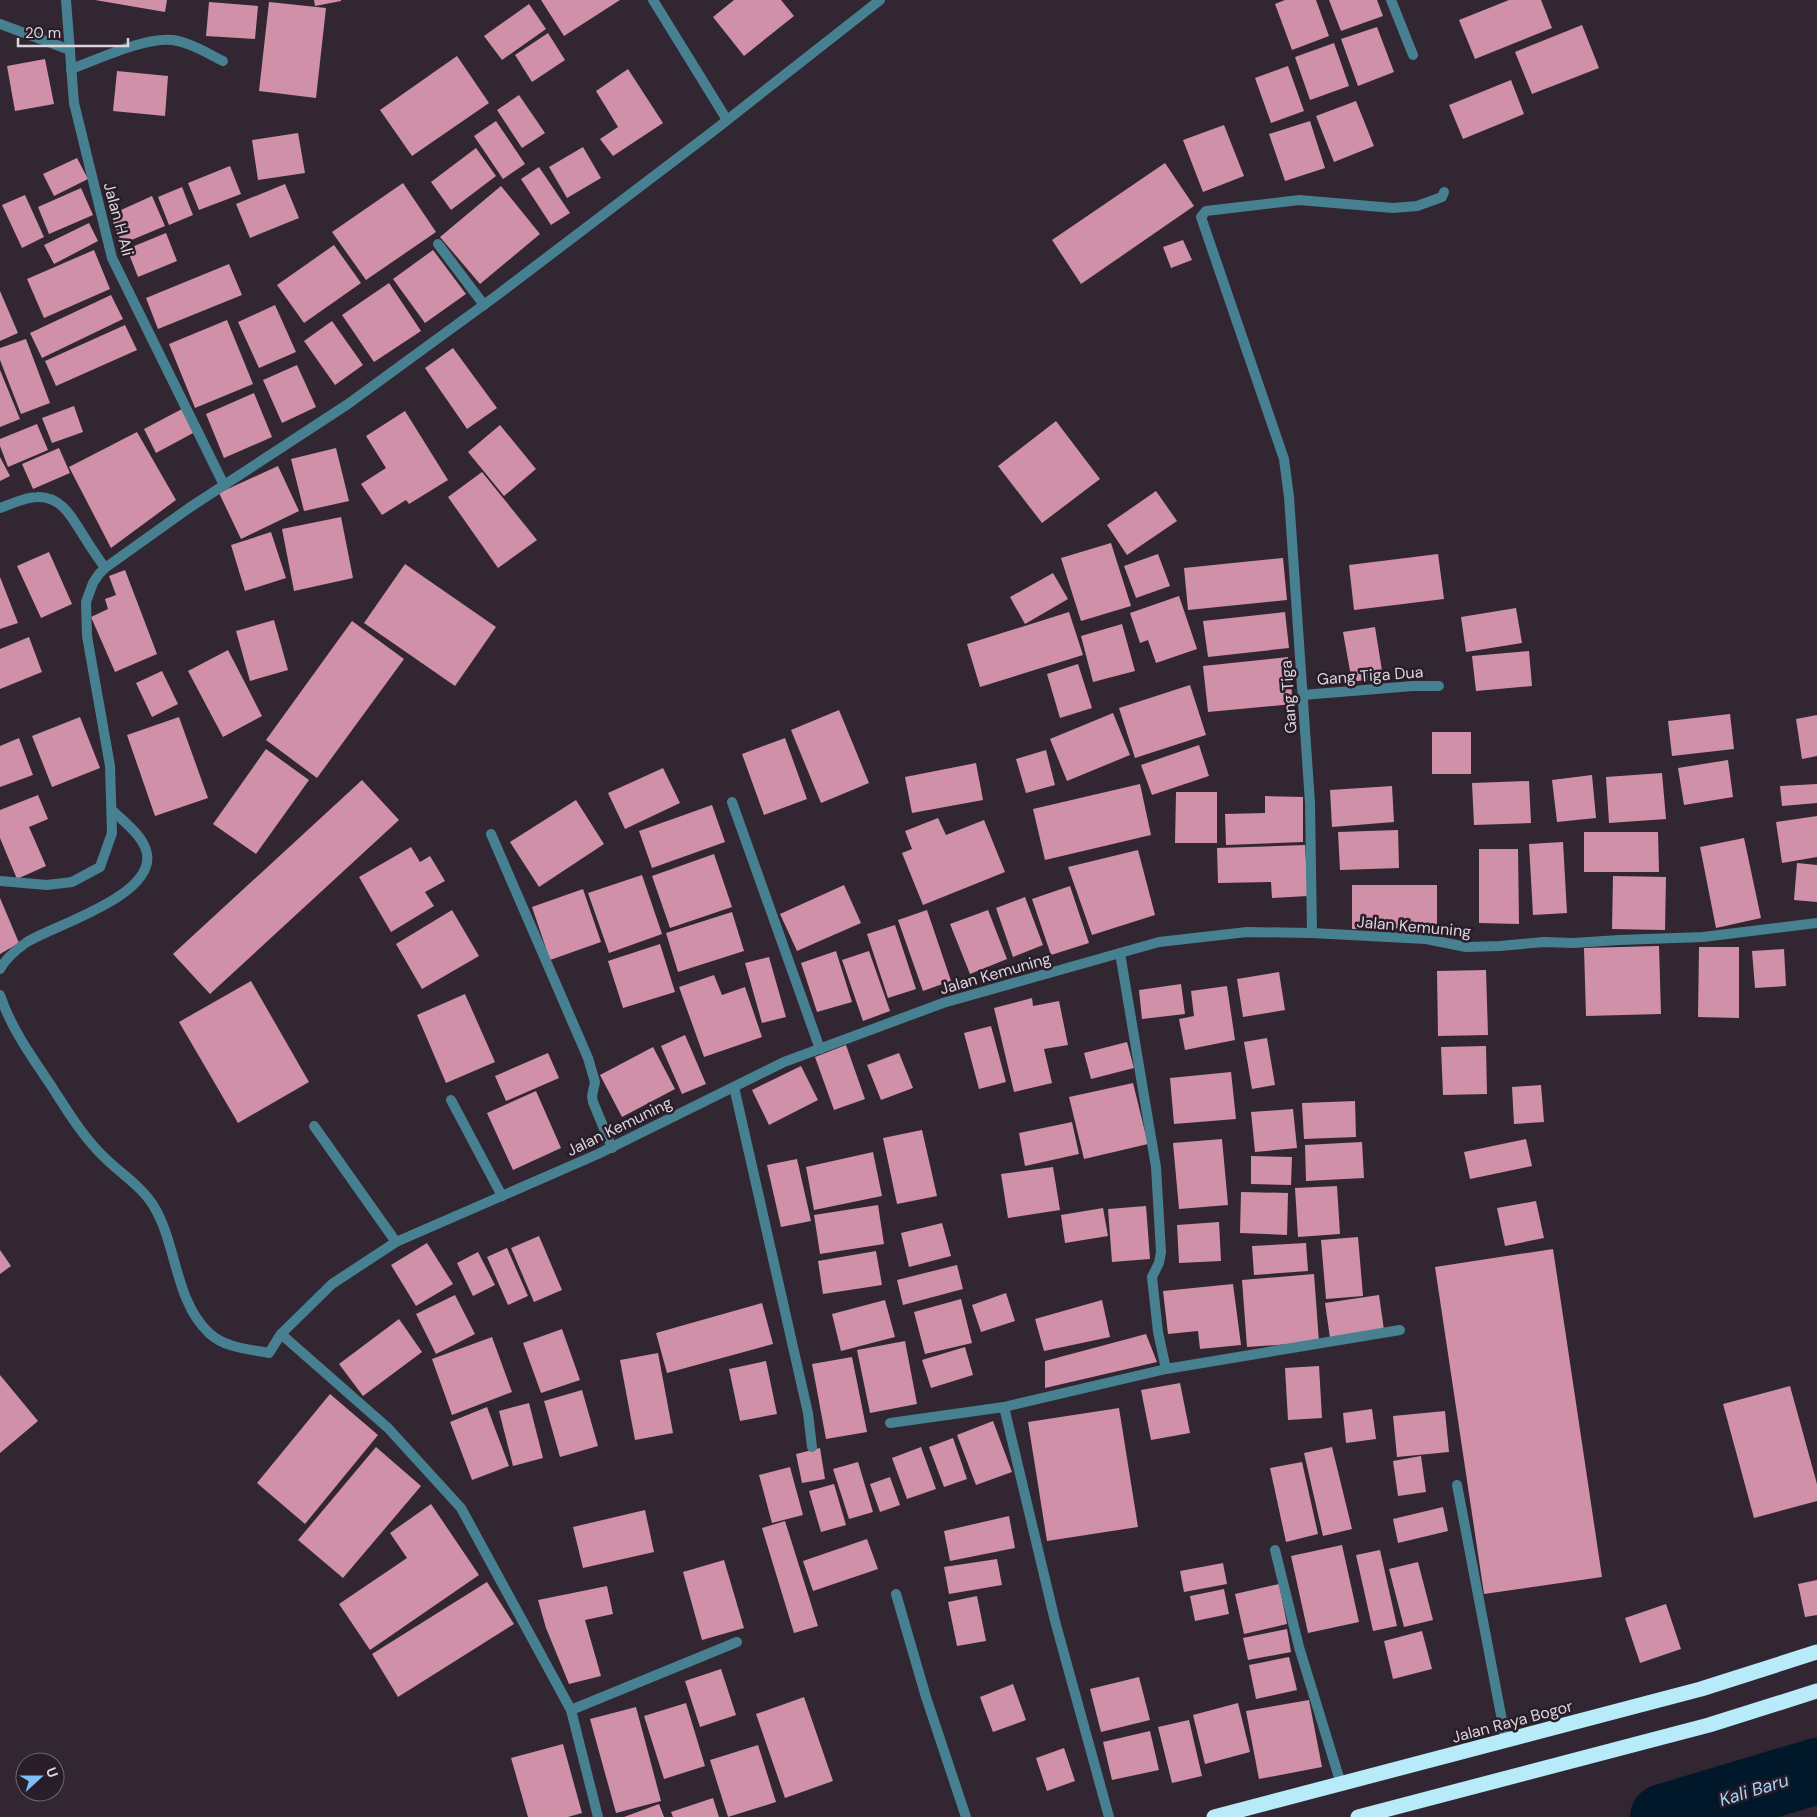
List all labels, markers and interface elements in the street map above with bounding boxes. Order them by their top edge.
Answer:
scale bar [18,15,128,47]
text: 20 m [25,23,61,43]
street label: Jalan H Ali [99,180,138,258]
street label: Gang Tiga [1275,659,1302,734]
street label: Gang Tiga Dua [1316,661,1424,690]
street label: Jalan Kemuning [1356,911,1472,942]
street label: Jalan Kemuning [937,948,1053,999]
street label: Jalan Kemuning [563,1092,676,1161]
street label: Jalan Raya Bogor [1449,1695,1575,1748]
north arrow [15,1752,65,1802]
text: U [42,1765,62,1780]
water label: Kali Baru [1716,1768,1792,1812]

